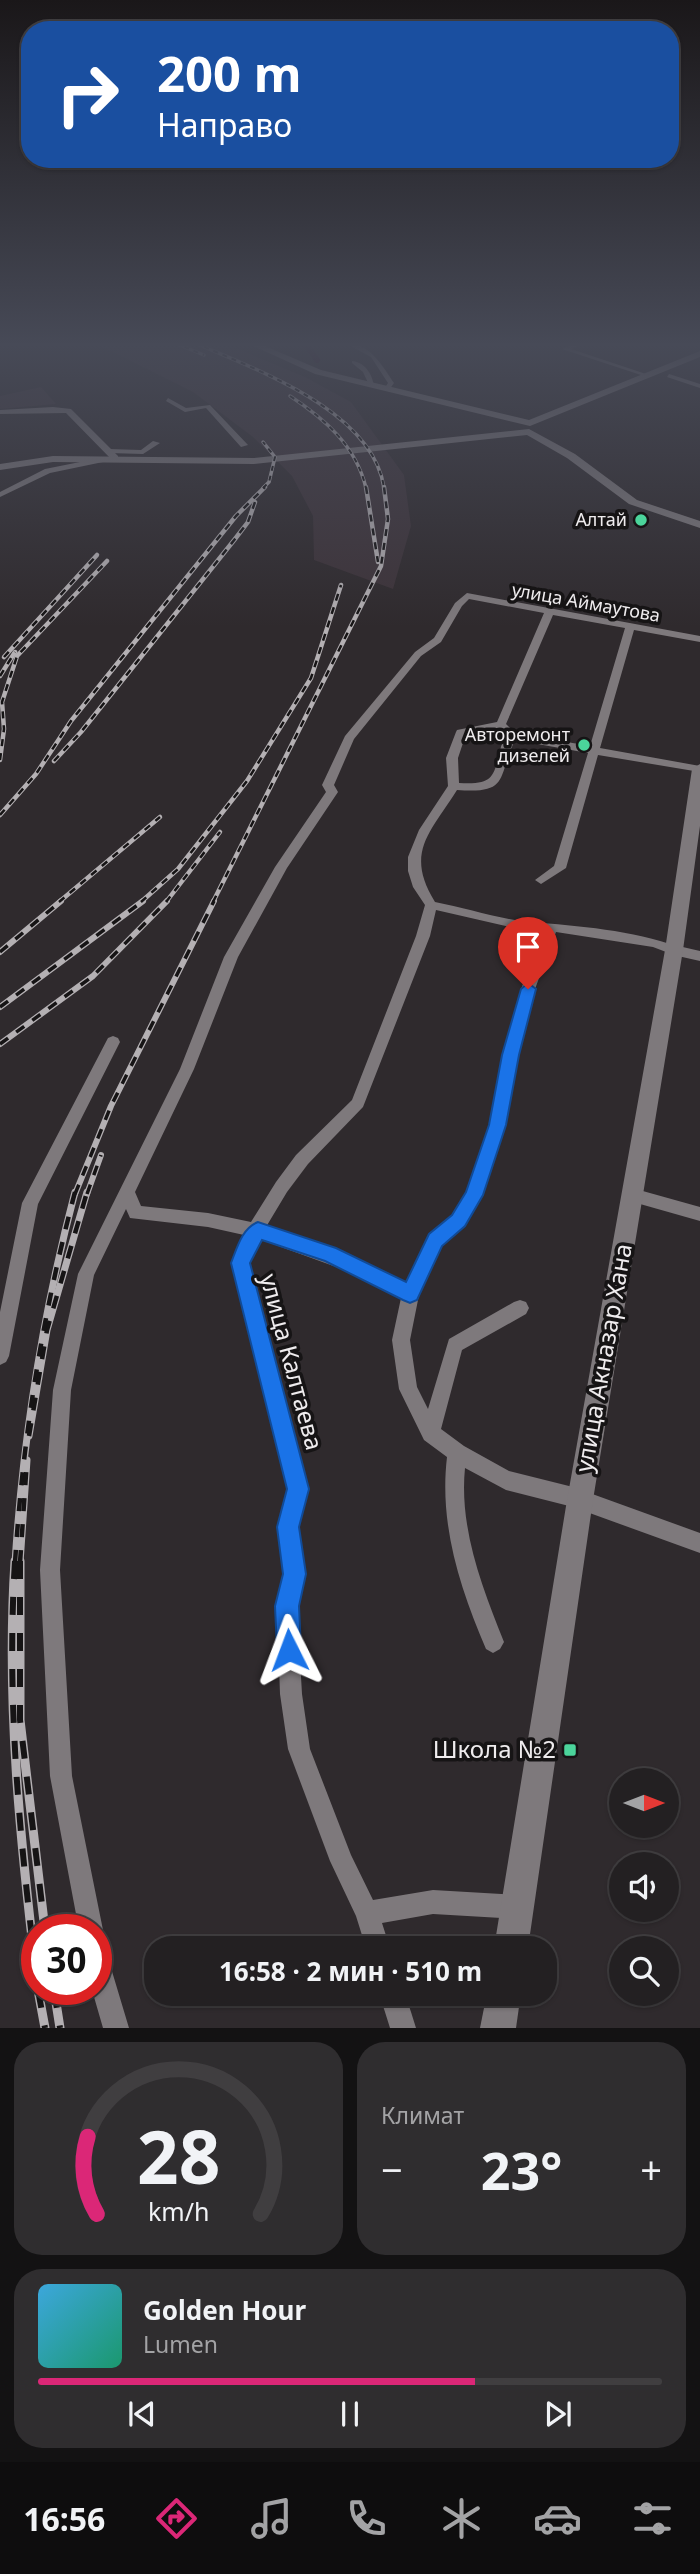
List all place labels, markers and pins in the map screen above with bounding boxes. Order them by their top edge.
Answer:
place label: Алтай [575,507,627,531]
marker: Алтай [633,512,649,528]
place label: Авторемонт дизелей [465,722,571,767]
marker: Авторемонт дизелей [576,737,592,753]
pin [498,917,558,989]
place label: Школа №2 [433,1732,556,1765]
marker: Школа №2 [562,1742,578,1758]

